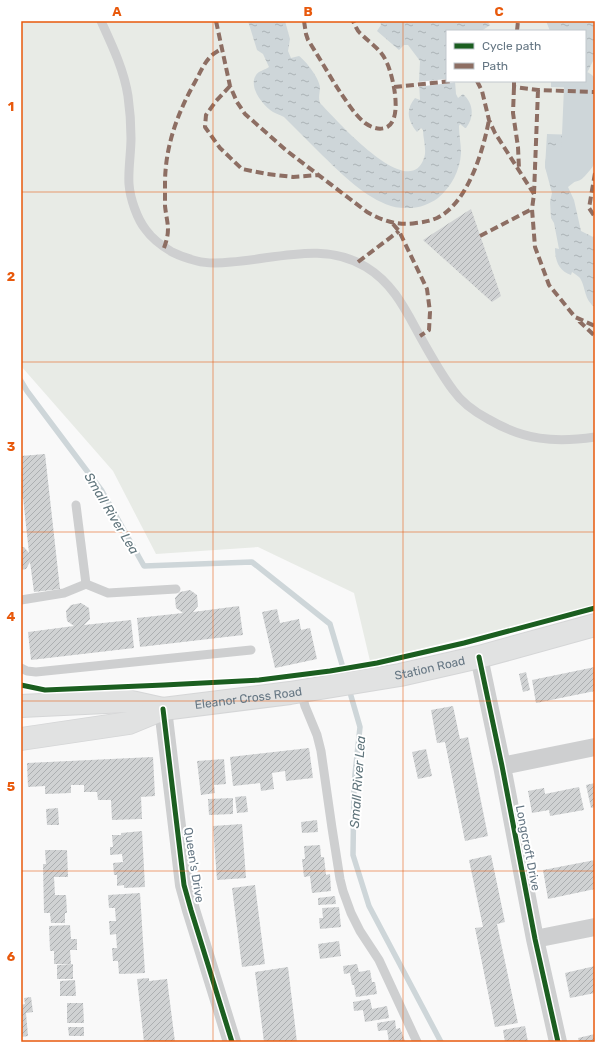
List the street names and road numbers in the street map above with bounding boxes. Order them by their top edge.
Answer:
street label: Station Road [394,653,466,683]
street label: Eleanor Cross Road [194,684,303,712]
street label: Longcroft Drive [513,804,543,892]
street label: Queen's Drive [181,826,207,904]

